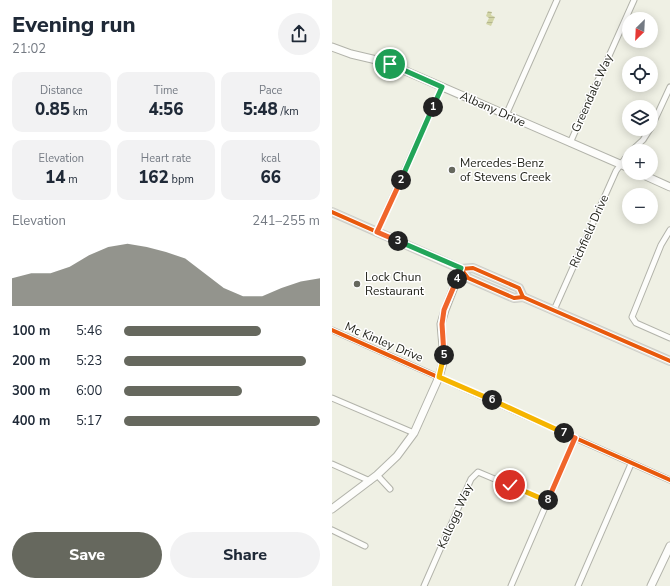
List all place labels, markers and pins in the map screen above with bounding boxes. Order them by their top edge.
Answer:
pin [373,47,407,81]
pin: 1 [423,97,443,117]
place label: Mercedes-Benz of Stevens Creek [460,155,552,185]
marker: Mercedes-Benz of Stevens Creek [447,165,457,175]
pin: 2 [391,170,411,190]
pin: 3 [388,231,408,251]
place label: Lock Chun Restaurant [365,269,425,299]
pin: 4 [447,269,467,289]
marker: Lock Chun Restaurant [352,279,362,289]
pin: 5 [434,345,454,365]
pin: 6 [482,390,502,410]
pin: 7 [554,423,574,443]
pin [493,468,527,502]
pin: 8 [538,490,558,510]

